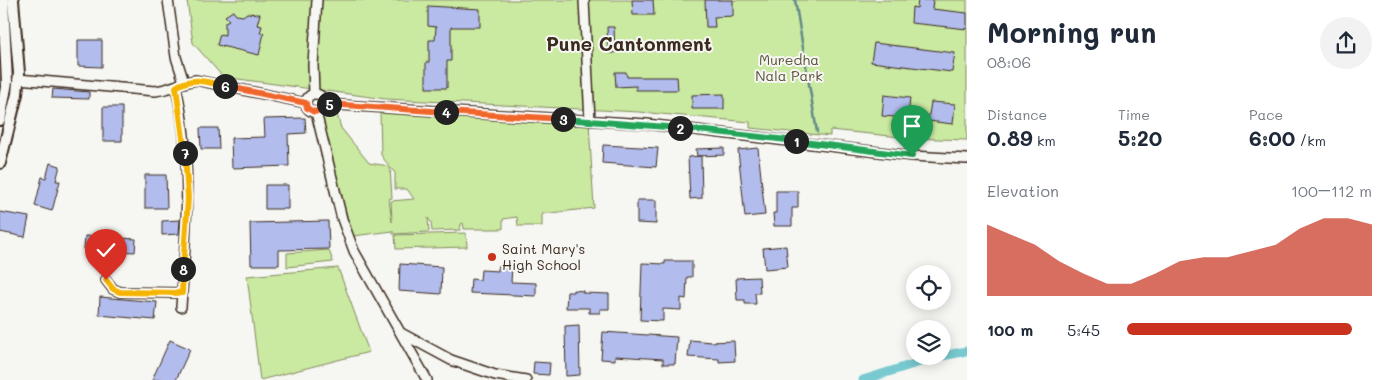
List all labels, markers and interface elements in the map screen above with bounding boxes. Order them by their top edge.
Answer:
text: Morning run [987,14,1156,50]
button: share [1320,17,1372,69]
district label: Pune Cantonment [546,31,712,56]
park label: Muredha Nala Park [755,50,823,85]
text: 08:06 [987,51,1031,72]
pin: 6 [212,74,238,98]
text: 6 [221,77,230,96]
pin: 5 [316,92,342,116]
text: 5 [325,95,334,114]
pin: 4 [434,100,458,124]
text: 4 [442,103,451,122]
pin [891,105,933,156]
text: Distance [987,105,1047,124]
text: Time [1118,105,1150,124]
text: Pace [1249,105,1283,124]
pin: 3 [550,106,576,132]
text: 3 [559,110,568,129]
icon: arrive [898,112,926,140]
pin: 2 [668,116,692,140]
text: 2 [677,119,684,138]
text: 0.89 [987,124,1033,151]
text: 5:20 [1118,124,1162,151]
text: 6:00 [1249,124,1295,151]
pin: 1 [784,128,808,154]
text: km [1033,131,1056,150]
text: /km [1295,131,1326,150]
text: 1 [793,132,800,151]
pin: 7 [172,140,198,166]
text: 7 [182,144,189,163]
text: Elevation [987,180,1059,201]
text: 100–112 m [1291,180,1372,201]
pin [85,229,127,280]
icon: check [92,236,120,264]
place label: Saint Mary's High School [502,239,585,274]
marker: Saint Mary's High School [486,251,498,263]
pin: 8 [170,256,196,282]
text: 8 [179,260,188,279]
map controls [906,265,951,365]
button: locate [906,265,951,310]
text: 100 m [987,319,1033,340]
text: 5:45 [1067,319,1100,340]
button: layers [906,320,951,365]

